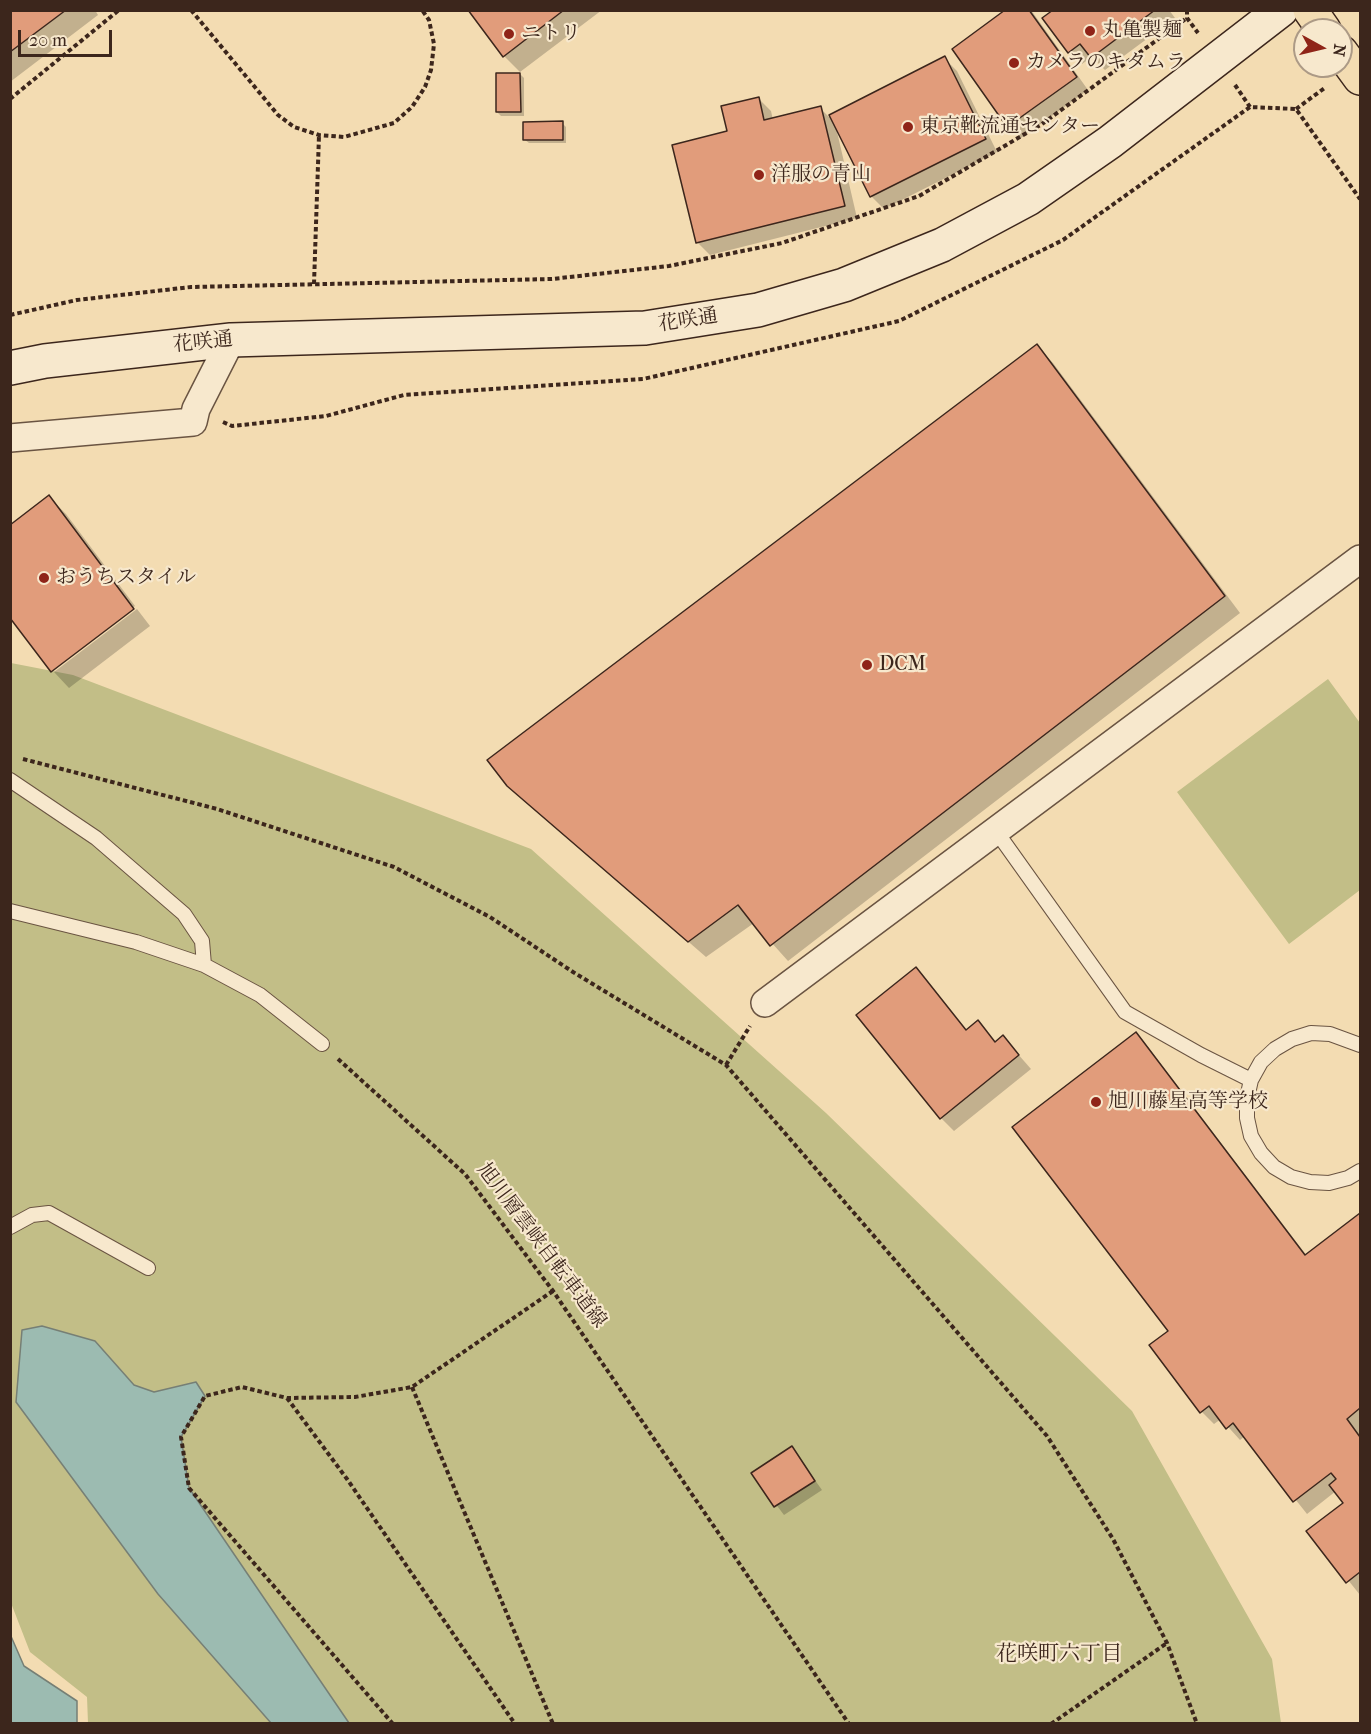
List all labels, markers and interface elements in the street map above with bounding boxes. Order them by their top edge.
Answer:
scale bar [21,18,116,56]
north arrow [1293,18,1353,78]
place label: 丸亀製麺 [1102,19,1182,43]
place label: ニトリ [521,22,581,46]
marker: 丸亀製麺 [1083,24,1097,38]
marker: ニトリ [502,27,516,41]
text: 20 m [29,30,67,51]
text: N [1329,43,1350,58]
place label: カメラのキタムラ [1026,51,1186,75]
marker: カメラのキタムラ [1007,56,1021,70]
place label: 東京靴流通センター [920,115,1100,139]
marker: 東京靴流通センター [901,120,915,134]
place label: 洋服の青山 [771,163,871,187]
marker: 洋服の青山 [752,168,766,182]
street label: 花咲通 [656,304,720,338]
street label: 花咲通 [172,328,234,358]
place label: おうちスタイル [56,566,196,590]
marker: おうちスタイル [37,571,51,585]
place label: DCM [879,653,926,677]
marker: DCM [860,658,874,672]
place label: 旭川藤星高等学校 [1108,1090,1268,1114]
marker: 旭川藤星高等学校 [1089,1095,1103,1109]
street label: 旭川層雲峡自転車道線 [471,1159,611,1333]
district label: 花咲町六丁目 [996,1642,1122,1668]

